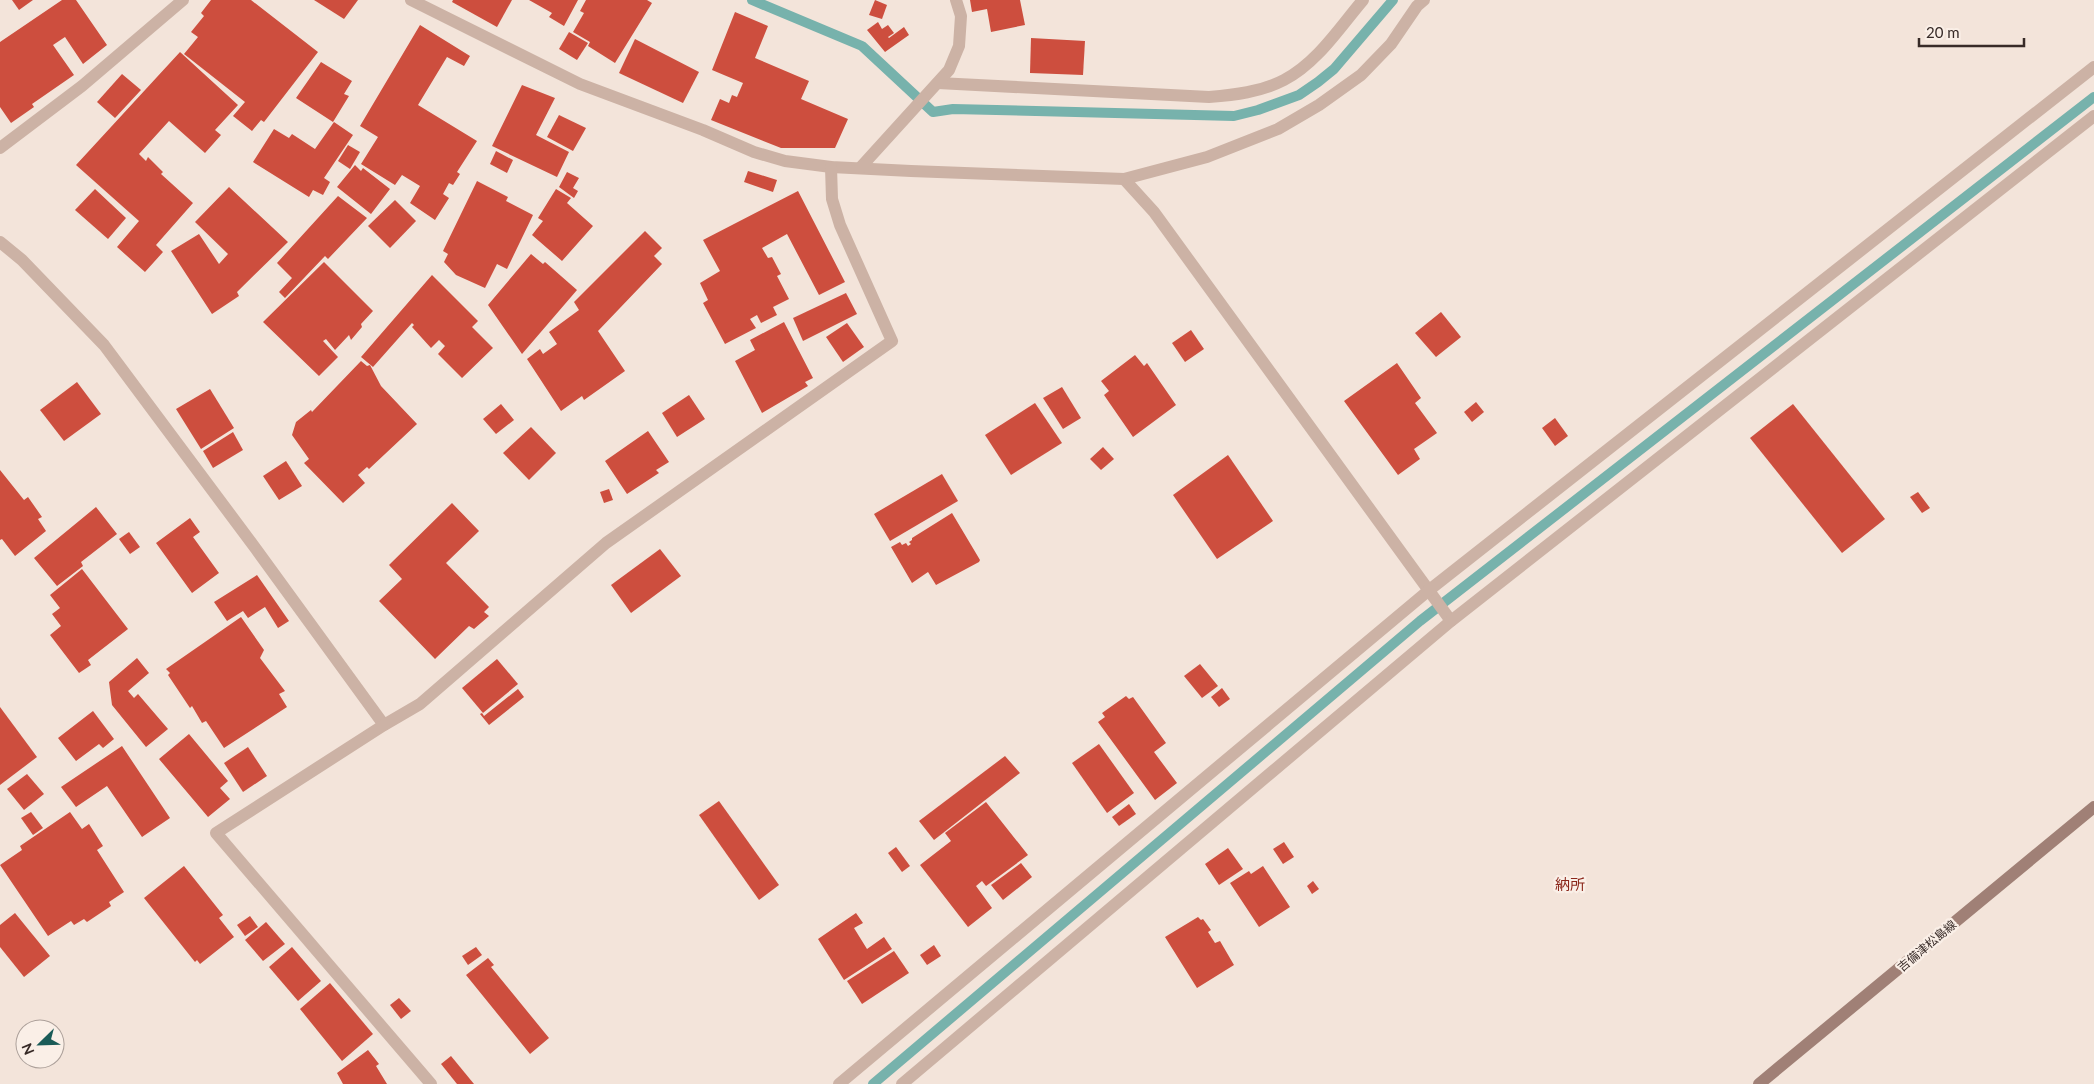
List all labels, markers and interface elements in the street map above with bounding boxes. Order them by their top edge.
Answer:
scale bar [1919,15,2024,47]
text: 20 m [1926,23,1960,41]
district label: 納所 [1555,875,1585,893]
street label: 吉備津松島線 [1894,917,1959,975]
north arrow [15,1019,65,1069]
text: N [18,1041,38,1058]

